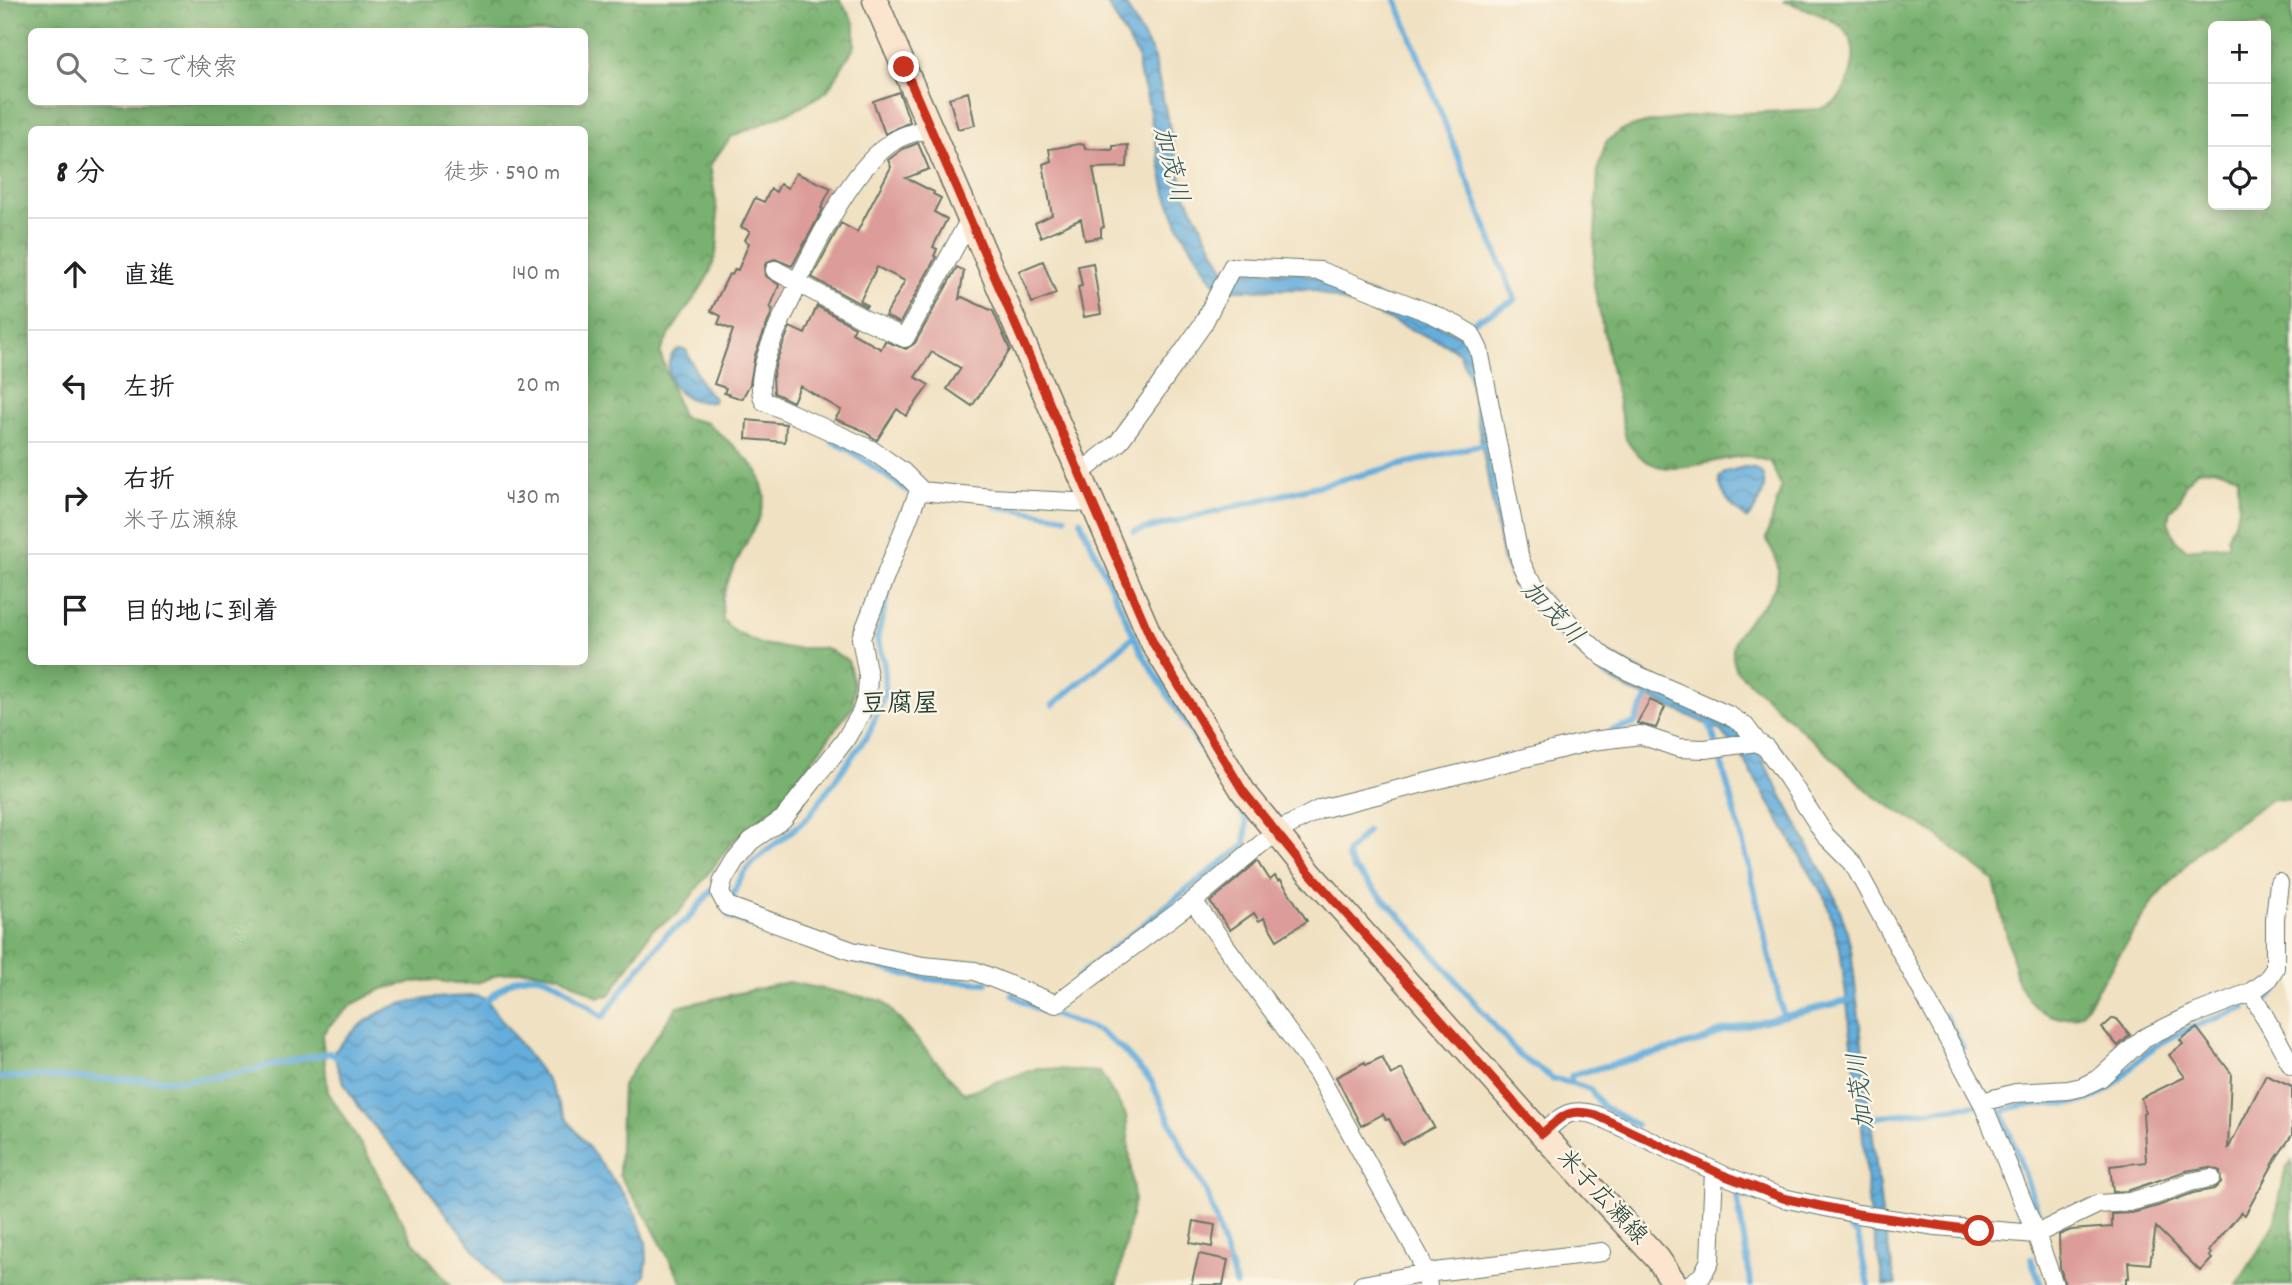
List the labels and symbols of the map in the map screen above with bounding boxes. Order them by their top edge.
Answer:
route end [888,51,919,82]
water label: 加茂川 [1142,123,1196,207]
water label: 加茂川 [1511,573,1591,655]
district label: 豆腐屋 [861,687,939,724]
water label: 加茂川 [1841,1050,1885,1132]
street label: 米子広瀬線 [1548,1143,1654,1253]
route start [1963,1215,1994,1246]

